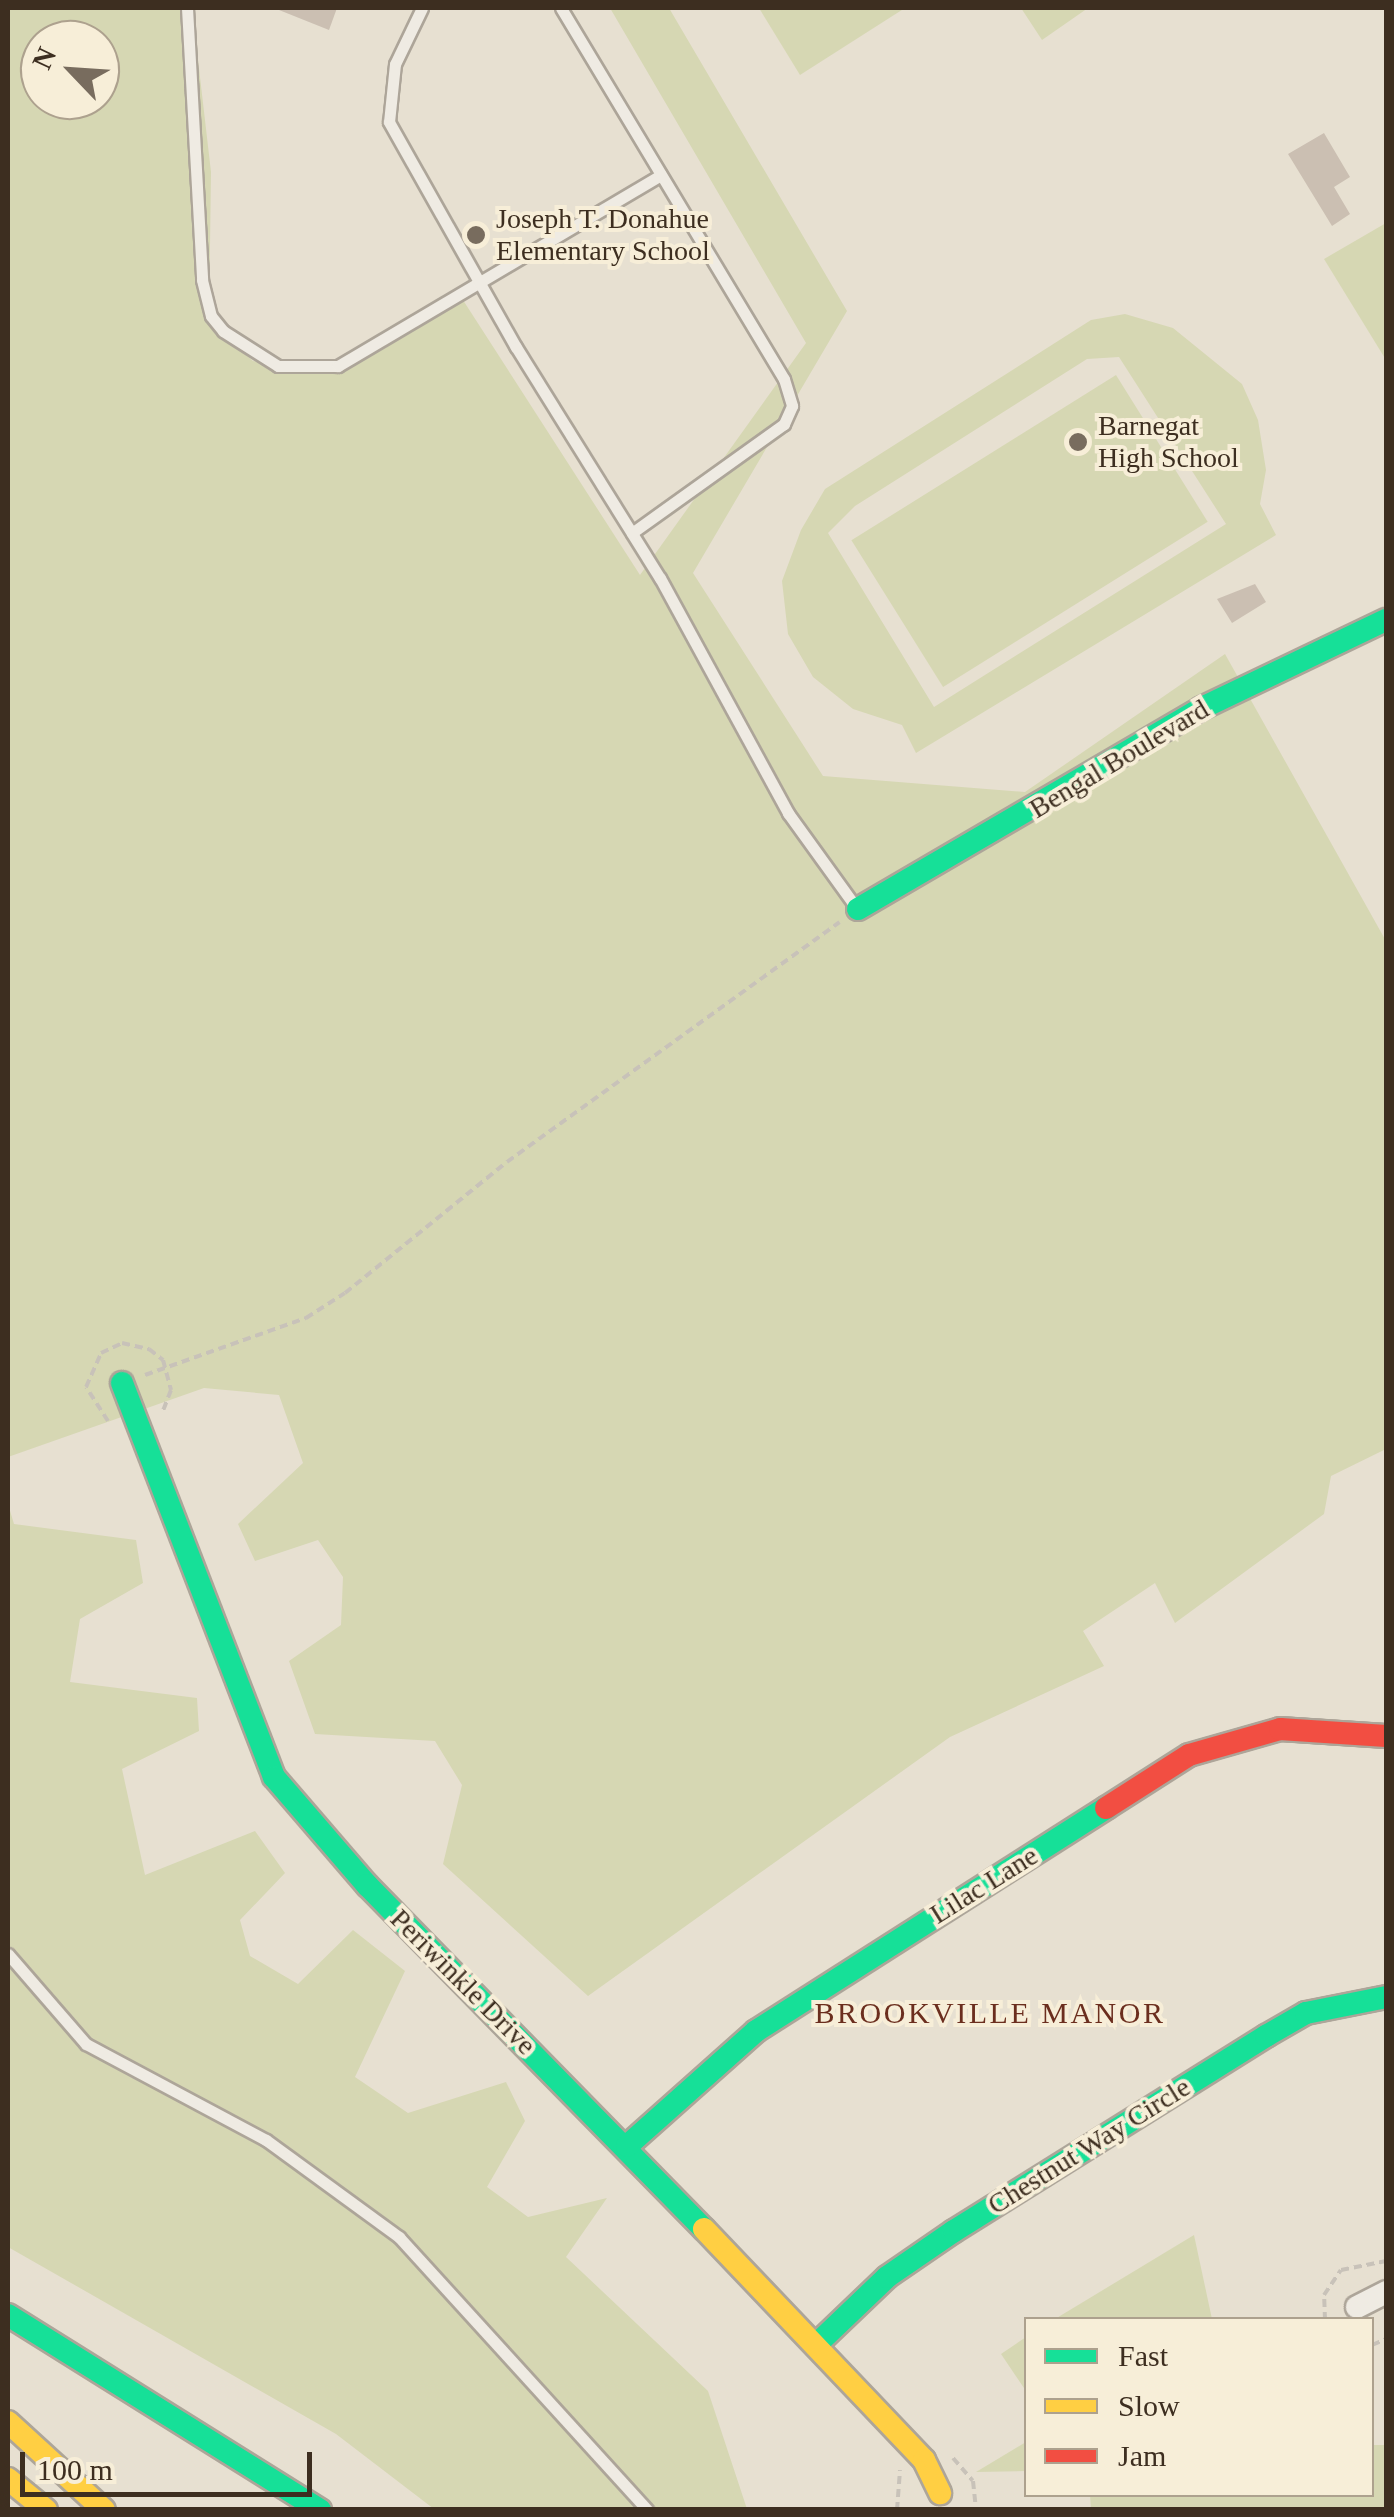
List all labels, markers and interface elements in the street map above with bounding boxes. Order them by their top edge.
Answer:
north arrow [20,20,120,120]
text: N [26,42,62,74]
place label: Joseph T. Donahue Elementary School [496,202,710,268]
marker: Joseph T. Donahue Elementary School [465,224,487,246]
place label: Barnegat High School [1098,409,1239,475]
marker: Barnegat High School [1067,431,1089,453]
street label: Bengal Boulevard [1023,692,1215,826]
street label: Lilac Lane [924,1839,1044,1931]
street label: Periwinkle Drive [383,1902,543,2062]
district label: BROOKVILLE MANOR [815,1995,1165,2031]
street label: Chestnut Way Circle [981,2070,1197,2222]
legend [1024,2317,1374,2497]
text: Fast [1118,2339,1168,2372]
text: Slow [1118,2389,1180,2422]
scale bar [25,2432,318,2494]
text: Jam [1118,2439,1166,2472]
text: 100 m [37,2453,113,2486]

